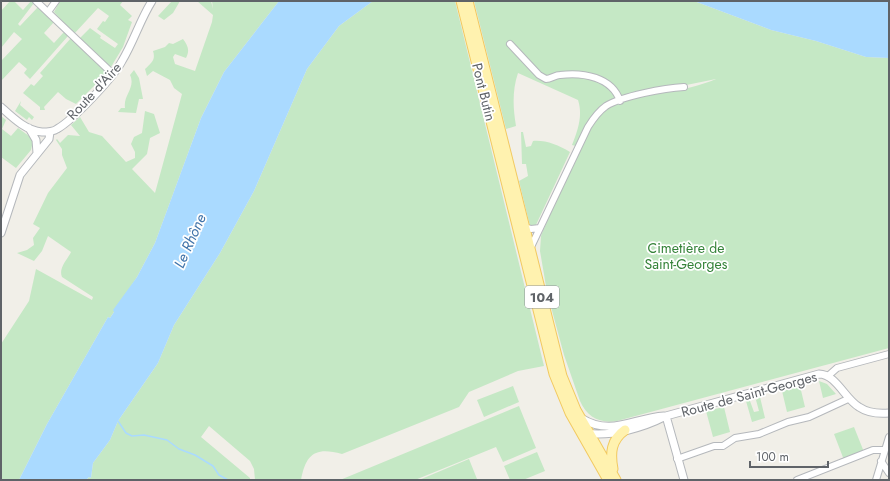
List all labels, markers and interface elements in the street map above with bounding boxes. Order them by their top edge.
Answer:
street label: Route d'Aïre [62,58,126,124]
street label: Pont Butin [467,61,501,123]
water label: Le Rhône [168,210,212,272]
park label: Cimetière de Saint-Georges [645,238,728,274]
road number: 104 [525,286,559,308]
street label: Route de Saint-Georges [679,366,819,422]
scale bar [750,443,828,469]
text: 100 m [756,448,789,466]

